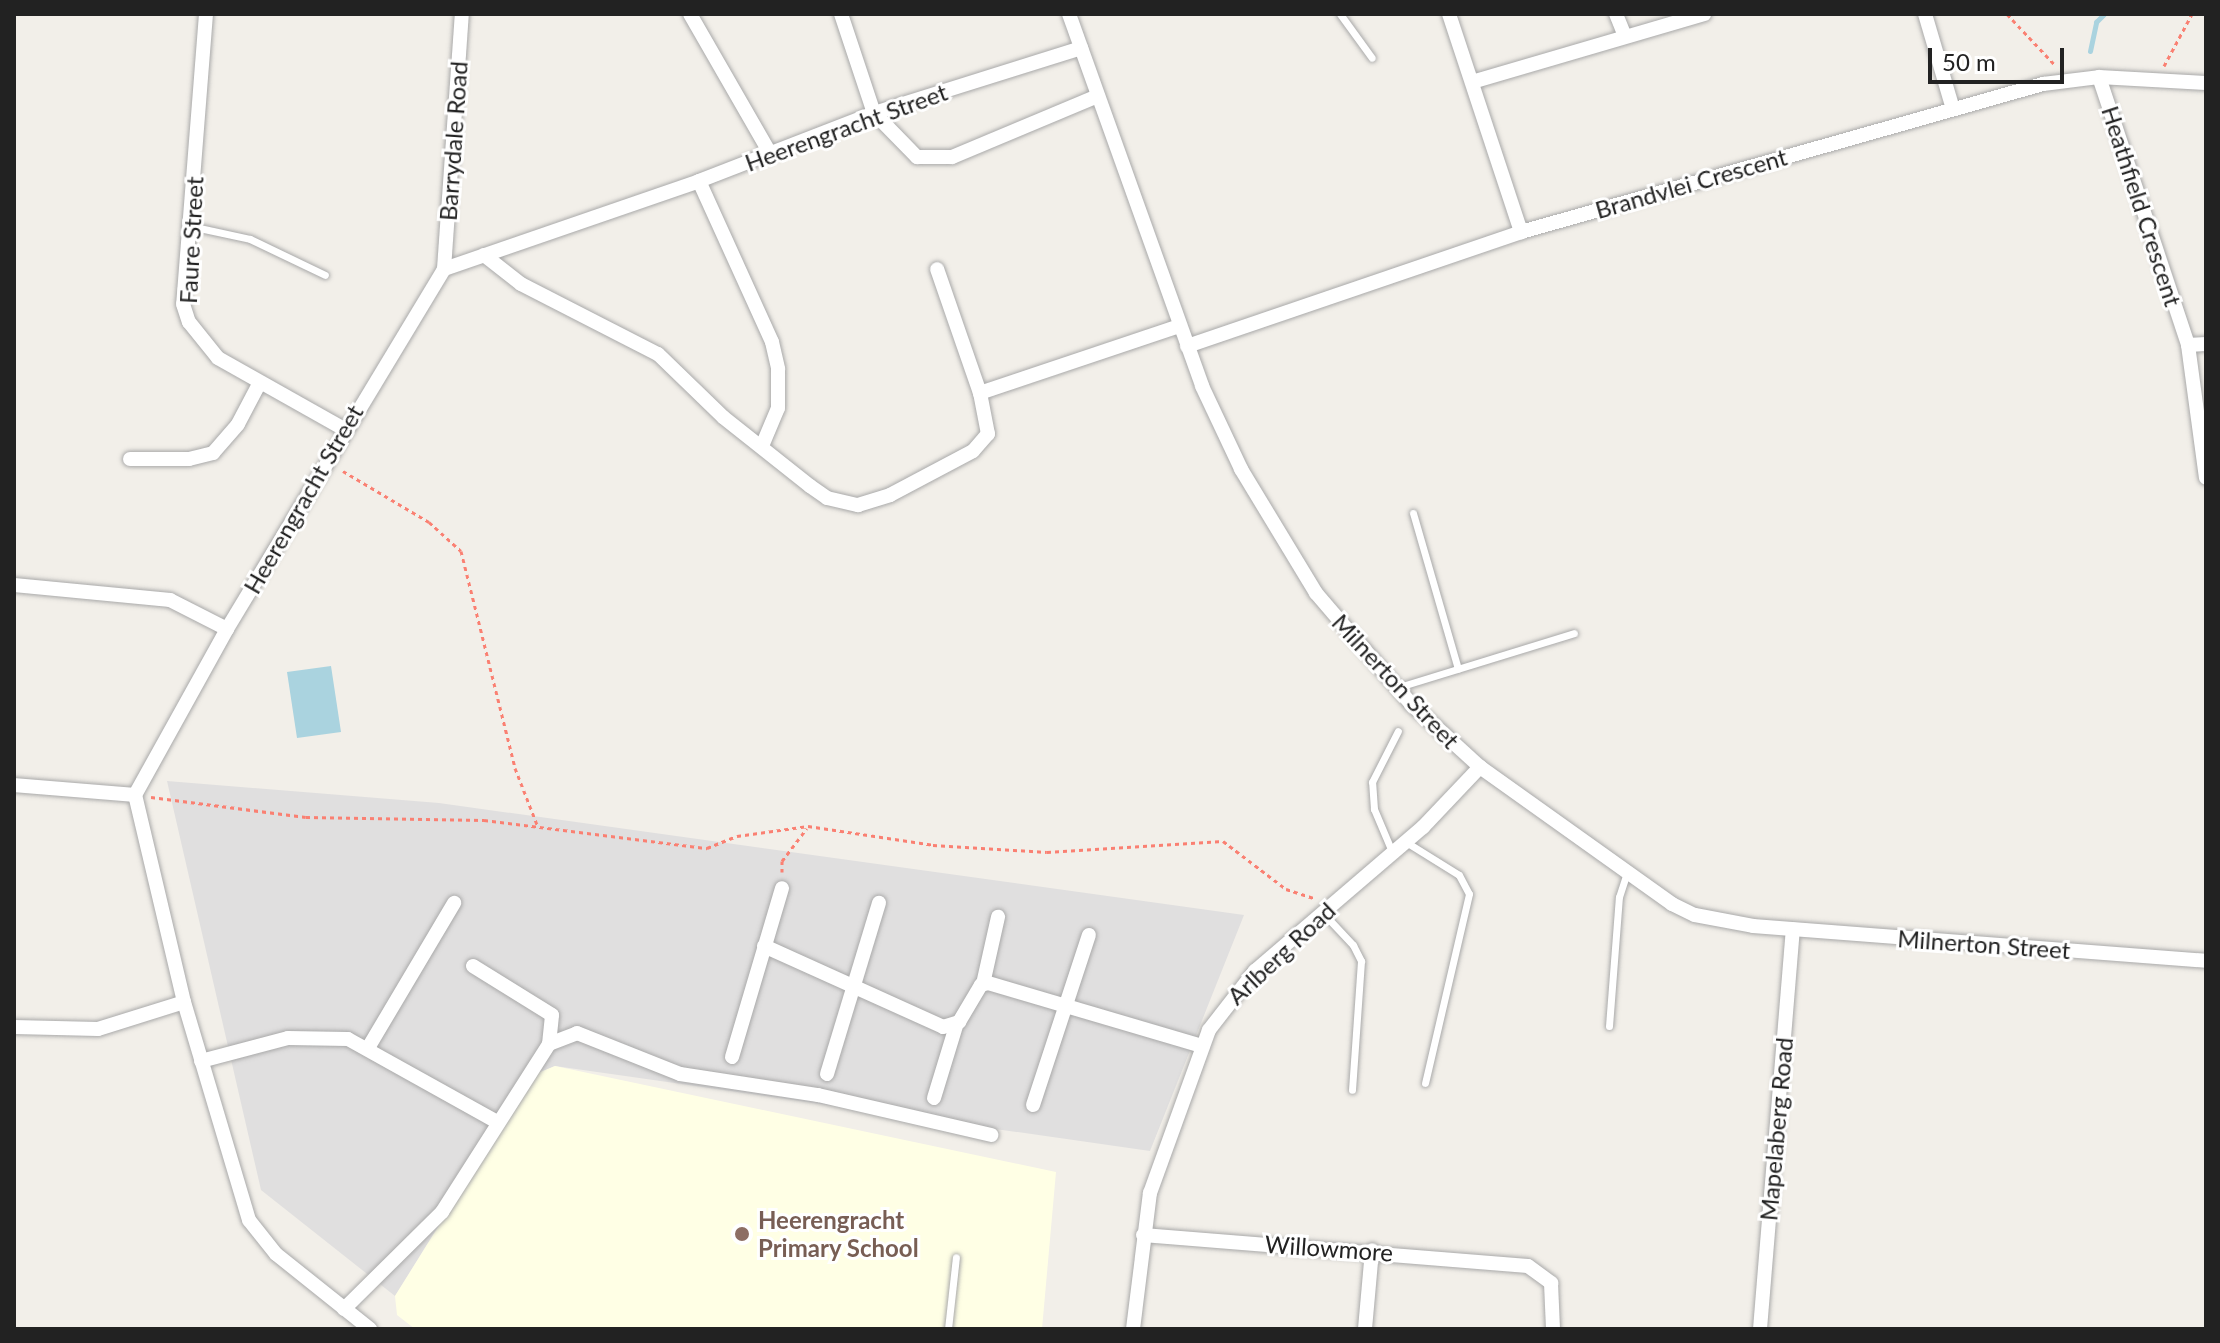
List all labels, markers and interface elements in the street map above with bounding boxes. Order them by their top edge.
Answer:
scale bar [1932,32,2068,82]
text: 50 m [1942,47,1996,76]
street label: Barrydale Road [433,60,473,222]
street label: Heerengracht Street [741,77,951,177]
street label: Heathfield Crescent [2096,102,2188,310]
street label: Brandvlei Crescent [1592,142,1790,224]
street label: Faure Street [173,176,209,304]
street label: Heerengracht Street [237,399,369,599]
street label: Milnerton Street [1326,608,1466,754]
street label: Arlberg Road [1221,896,1341,1010]
street label: Milnerton Street [1897,924,2071,964]
street label: Mapelaberg Road [1754,1036,1798,1222]
place label: Heerengracht Primary School [758,1206,919,1262]
marker: Heerengracht Primary School [733,1225,751,1243]
street label: Willowmore [1264,1229,1394,1267]

